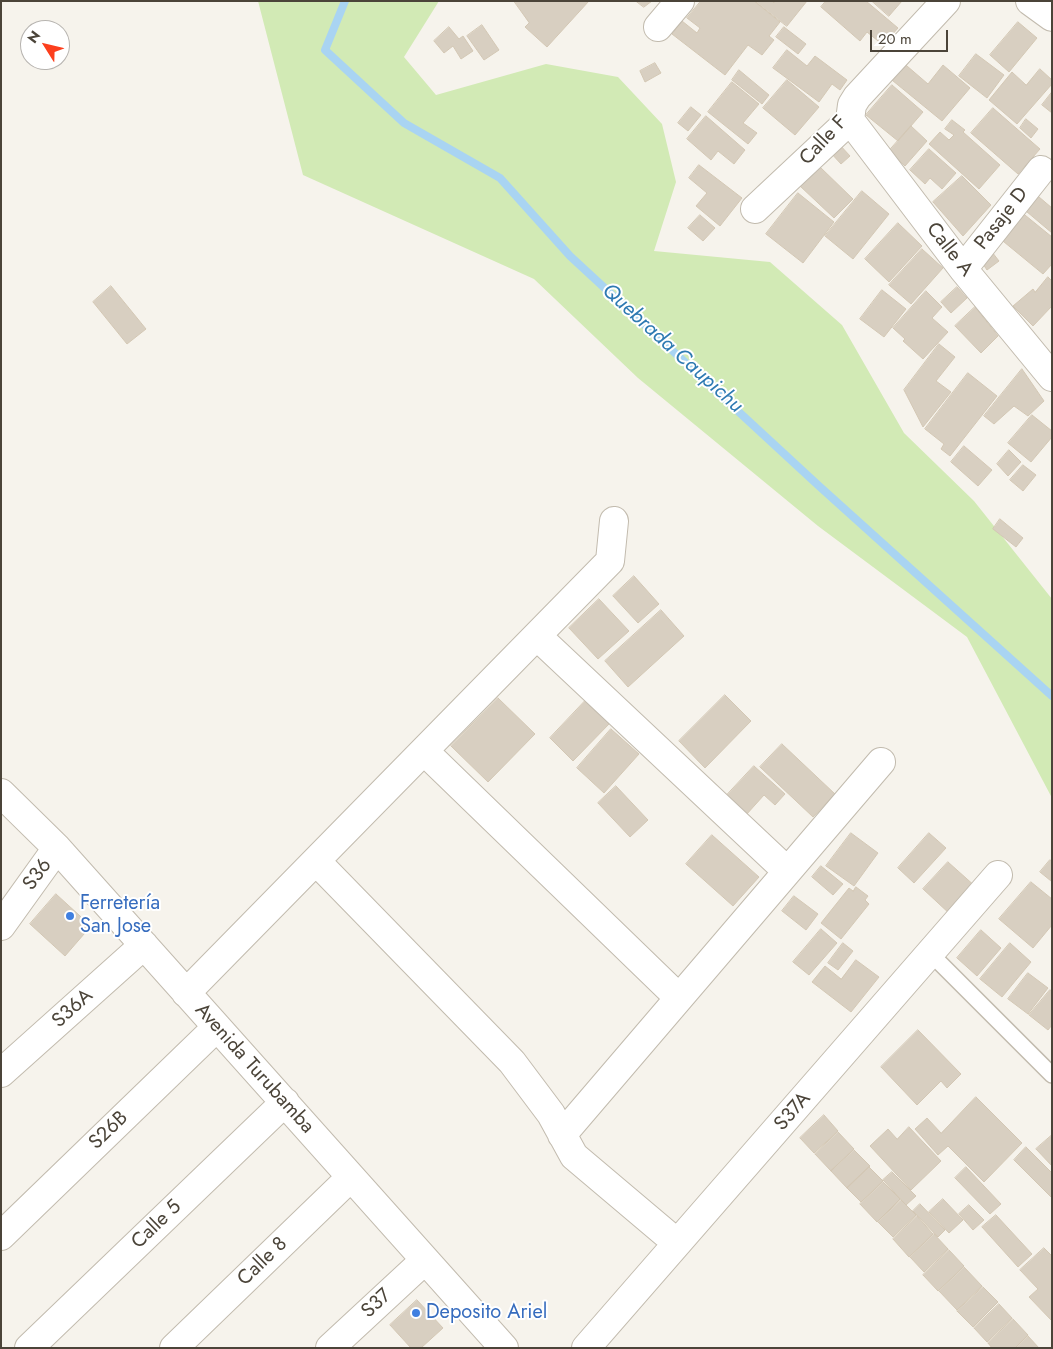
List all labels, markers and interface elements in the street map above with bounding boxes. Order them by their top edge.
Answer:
north arrow [20,20,70,70]
scale bar [873,20,950,52]
text: N [22,26,45,47]
text: 20 m [878,28,912,50]
street label: Calle F [795,111,853,171]
street label: Pasaje D [970,183,1034,255]
street label: Calle A [920,218,978,282]
water label: Quebrada Caupichu [596,279,748,419]
street label: S36 [18,854,58,896]
place label: Ferretería San Jose [80,892,160,939]
marker: Ferretería San Jose [64,910,76,922]
street label: S36A [48,984,98,1034]
street label: Avenida Turubamba [189,999,319,1139]
street label: S37A [770,1088,816,1136]
street label: S26B [84,1107,134,1155]
street label: Calle 5 [127,1195,187,1255]
street label: Calle 8 [233,1233,293,1291]
street label: S37 [357,1284,397,1324]
place label: Deposito Ariel [426,1301,547,1325]
marker: Deposito Ariel [410,1307,422,1319]

